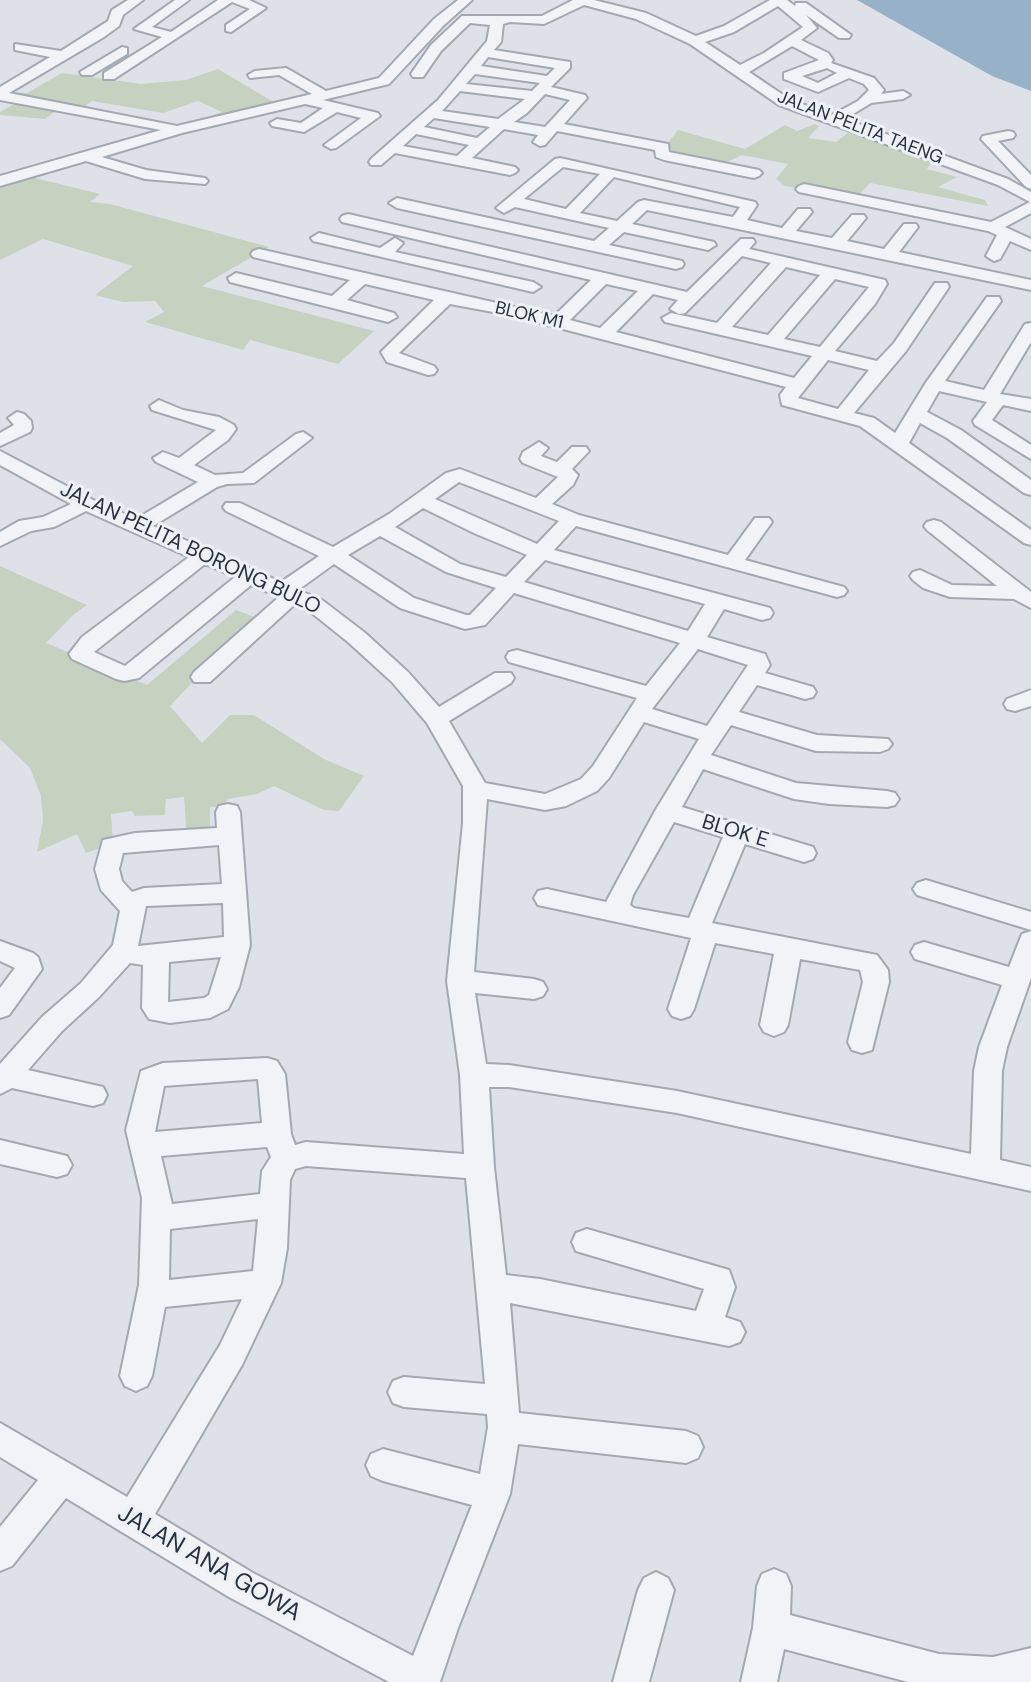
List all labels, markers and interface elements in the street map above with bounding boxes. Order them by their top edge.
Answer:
street label: JALAN PELITA TAENG [774,86,946,170]
street label: BLOK M1 [493,298,565,334]
street label: JALAN PELITA BORONG BULO [56,477,324,621]
street label: BLOK E [699,810,771,854]
street label: JALAN ANA GOWA [112,1500,306,1628]

